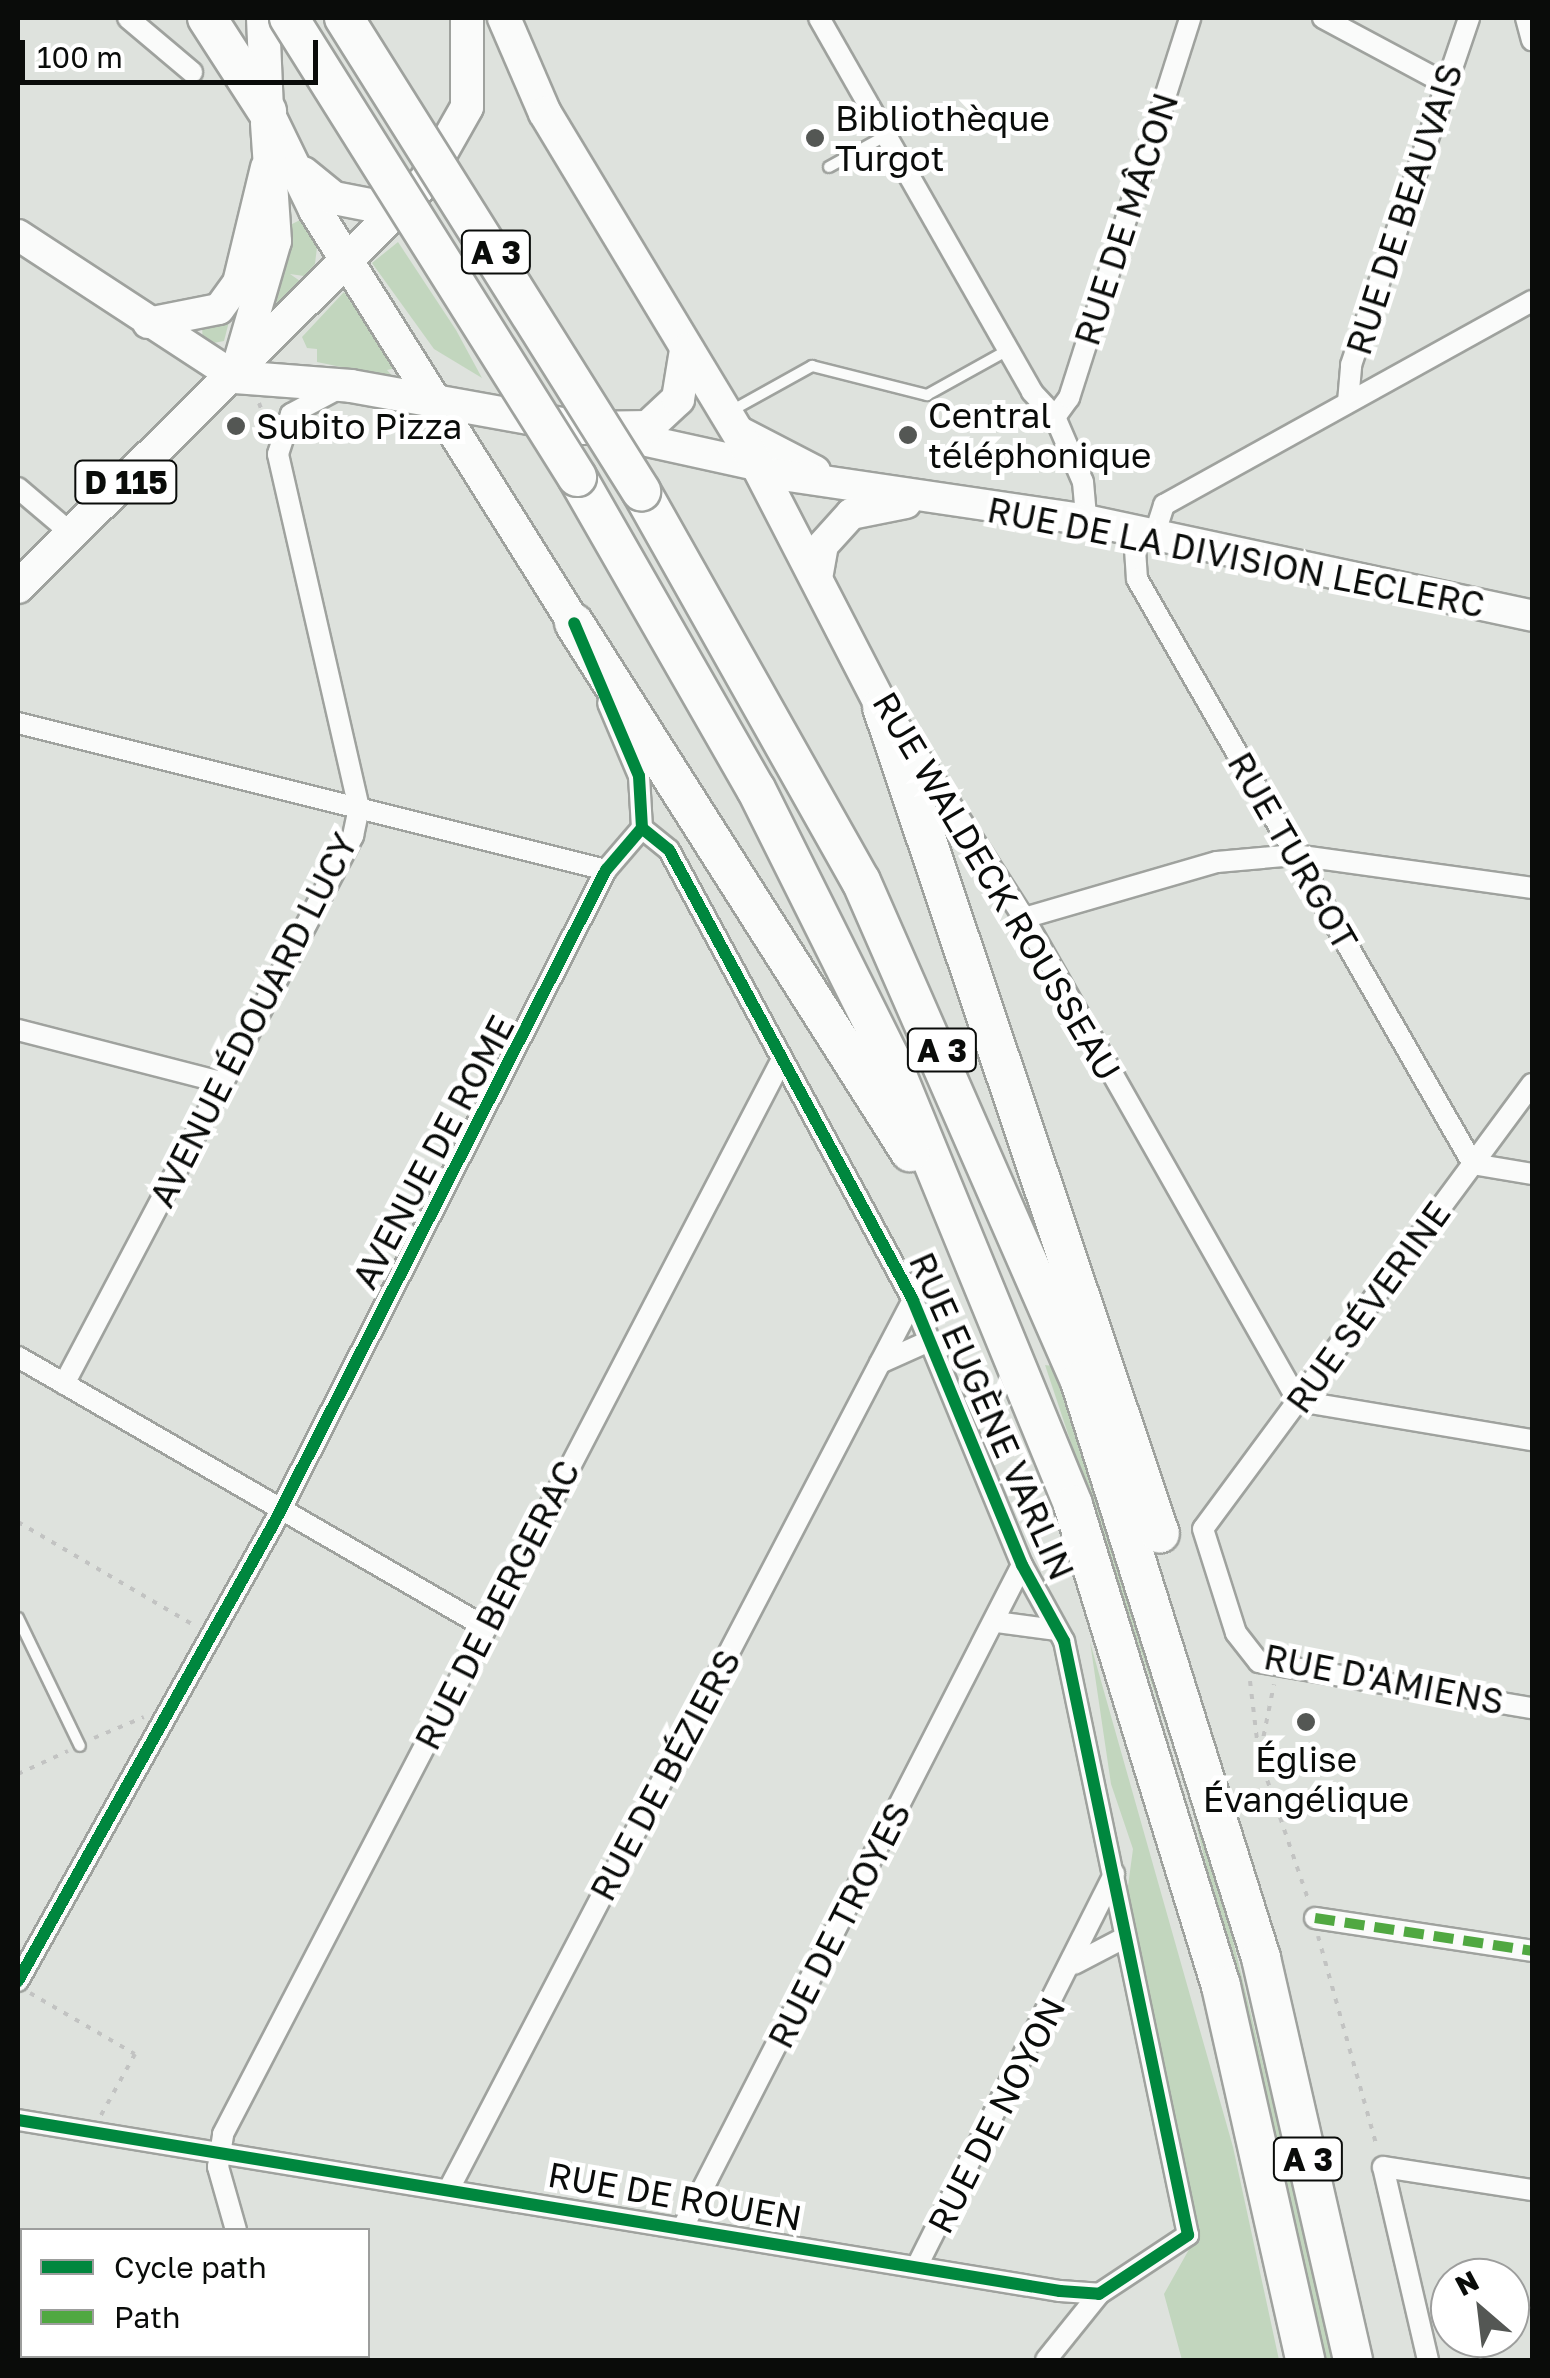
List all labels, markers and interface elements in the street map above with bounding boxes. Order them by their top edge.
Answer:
scale bar [25,20,322,82]
text: 100 m [37,39,123,75]
street label: RUE DE BEAUVAIS [1337,58,1471,360]
street label: RUE DE MÂCON [1065,88,1187,350]
place label: Bibliothèque Turgot [835,97,1050,179]
marker: Bibliothèque Turgot [804,127,826,149]
road number: A 3 [458,225,534,279]
place label: Central téléphonique [928,394,1151,476]
place label: Subito Pizza [256,405,462,447]
marker: Subito Pizza [225,415,247,437]
marker: Central téléphonique [897,424,919,446]
road number: D 115 [74,455,178,509]
street label: RUE DE LA DIVISION LECLERC [984,488,1488,626]
street label: RUE WALDECK ROUSSEAU [864,684,1130,1088]
street label: RUE TURGOT [1219,744,1367,958]
street label: AVENUE ÉDOUARD LUCY [140,826,366,1214]
street label: AVENUE DE ROME [343,1008,523,1296]
road number: A 3 [904,1023,980,1077]
street label: RUE SÉVERINE [1277,1193,1459,1421]
street label: RUE EUGÈNE VARLIN [901,1246,1083,1586]
street label: RUE DE BERGERAC [406,1453,588,1757]
street label: RUE D'AMIENS [1261,1635,1507,1723]
street label: RUE DE BÉZIERS [581,1642,749,1908]
marker: Église Évangélique [1295,1711,1317,1733]
place label: Église Évangélique [1203,1738,1409,1820]
street label: RUE DE TROYES [759,1795,919,2055]
street label: RUE DE NOYON [918,1990,1074,2240]
road number: A 3 [1270,2132,1346,2186]
street label: RUE DE ROUEN [545,2153,805,2239]
legend [20,2228,370,2358]
text: Cycle path [114,2249,267,2285]
north arrow [1430,2258,1530,2358]
text: N [1449,2263,1484,2302]
text: Path [114,2299,180,2335]

